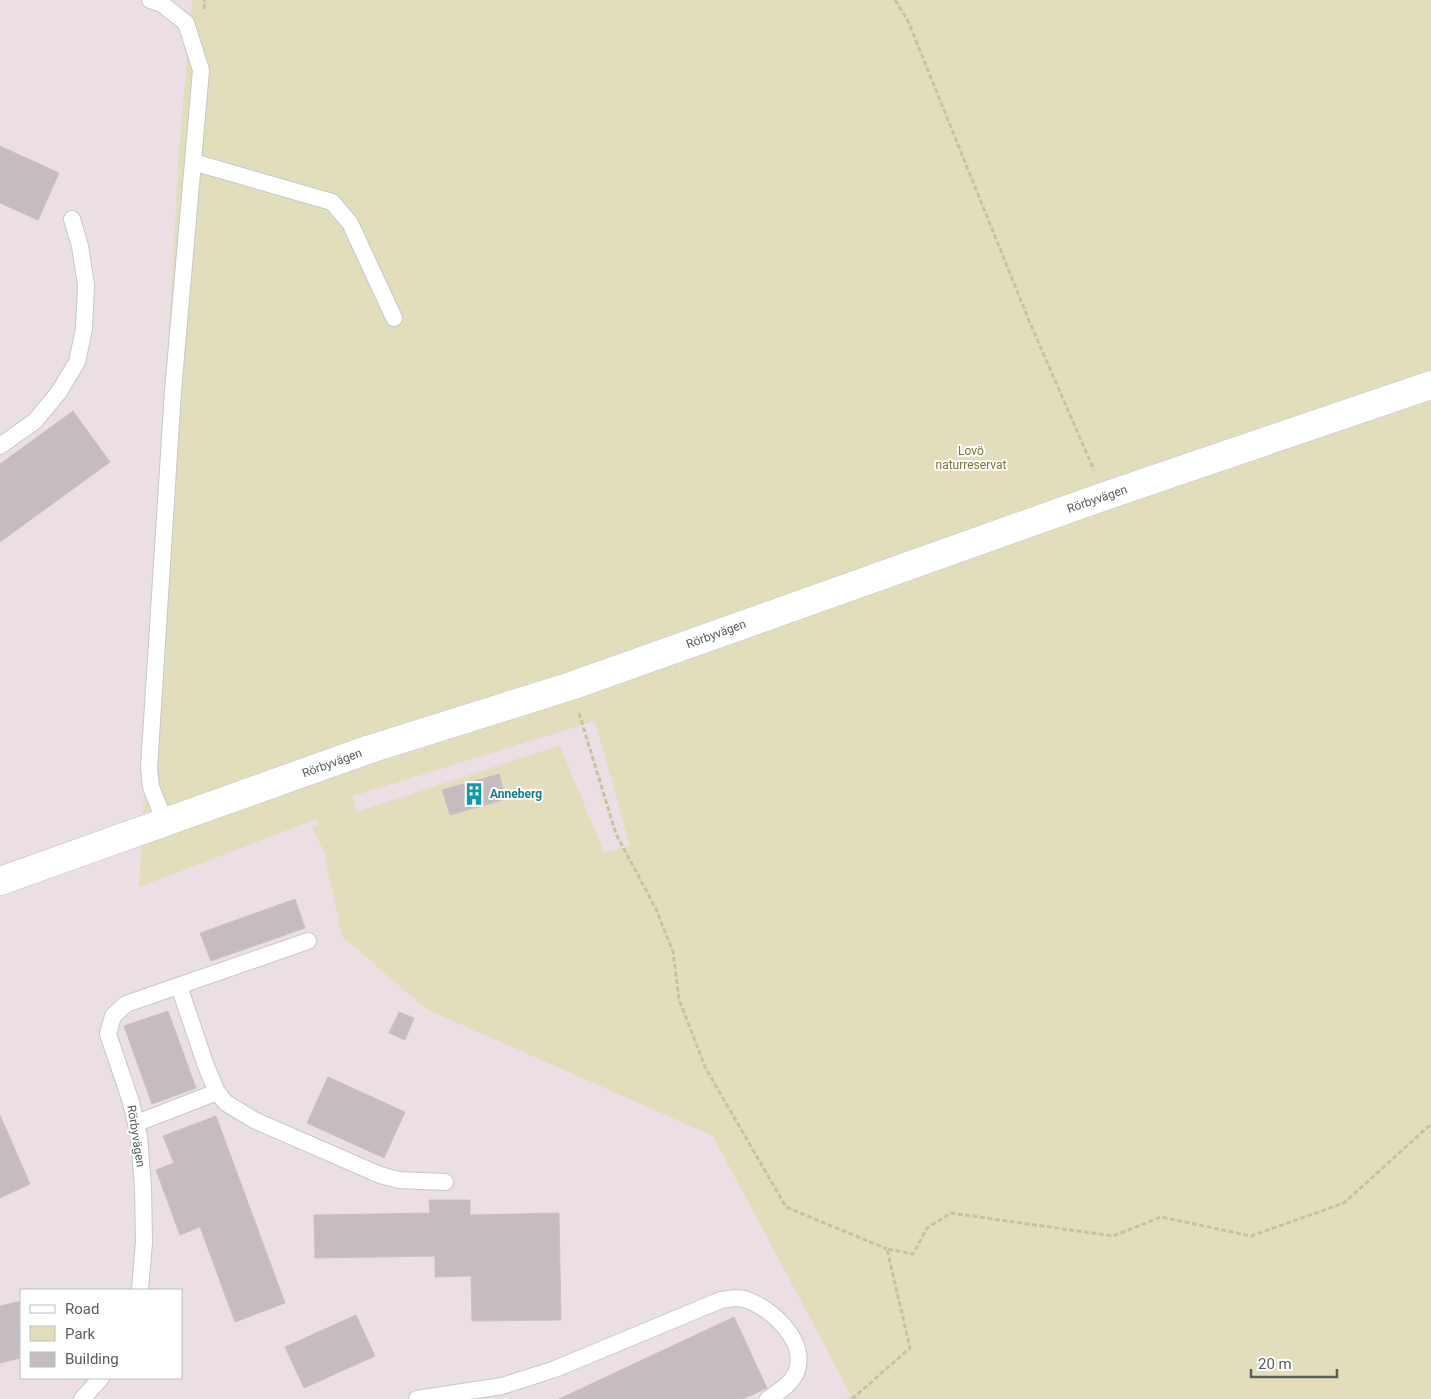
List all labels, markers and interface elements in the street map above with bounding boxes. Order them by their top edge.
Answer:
park label: Lovö naturreservat [936,444,1007,472]
street label: Rörbyvägen [1065,482,1129,516]
street label: Rörbyvägen [684,617,748,651]
street label: Rörbyvägen [300,746,364,780]
building icon: Anneberg [461,781,487,807]
place label: Anneberg [490,787,542,801]
street label: Rörbyvägen [124,1104,148,1168]
legend [20,1289,182,1379]
text: Road [65,1300,99,1318]
text: Park [65,1325,96,1343]
scale bar [1251,1346,1337,1378]
text: Building [65,1350,119,1368]
text: 20 m [1258,1355,1292,1373]

